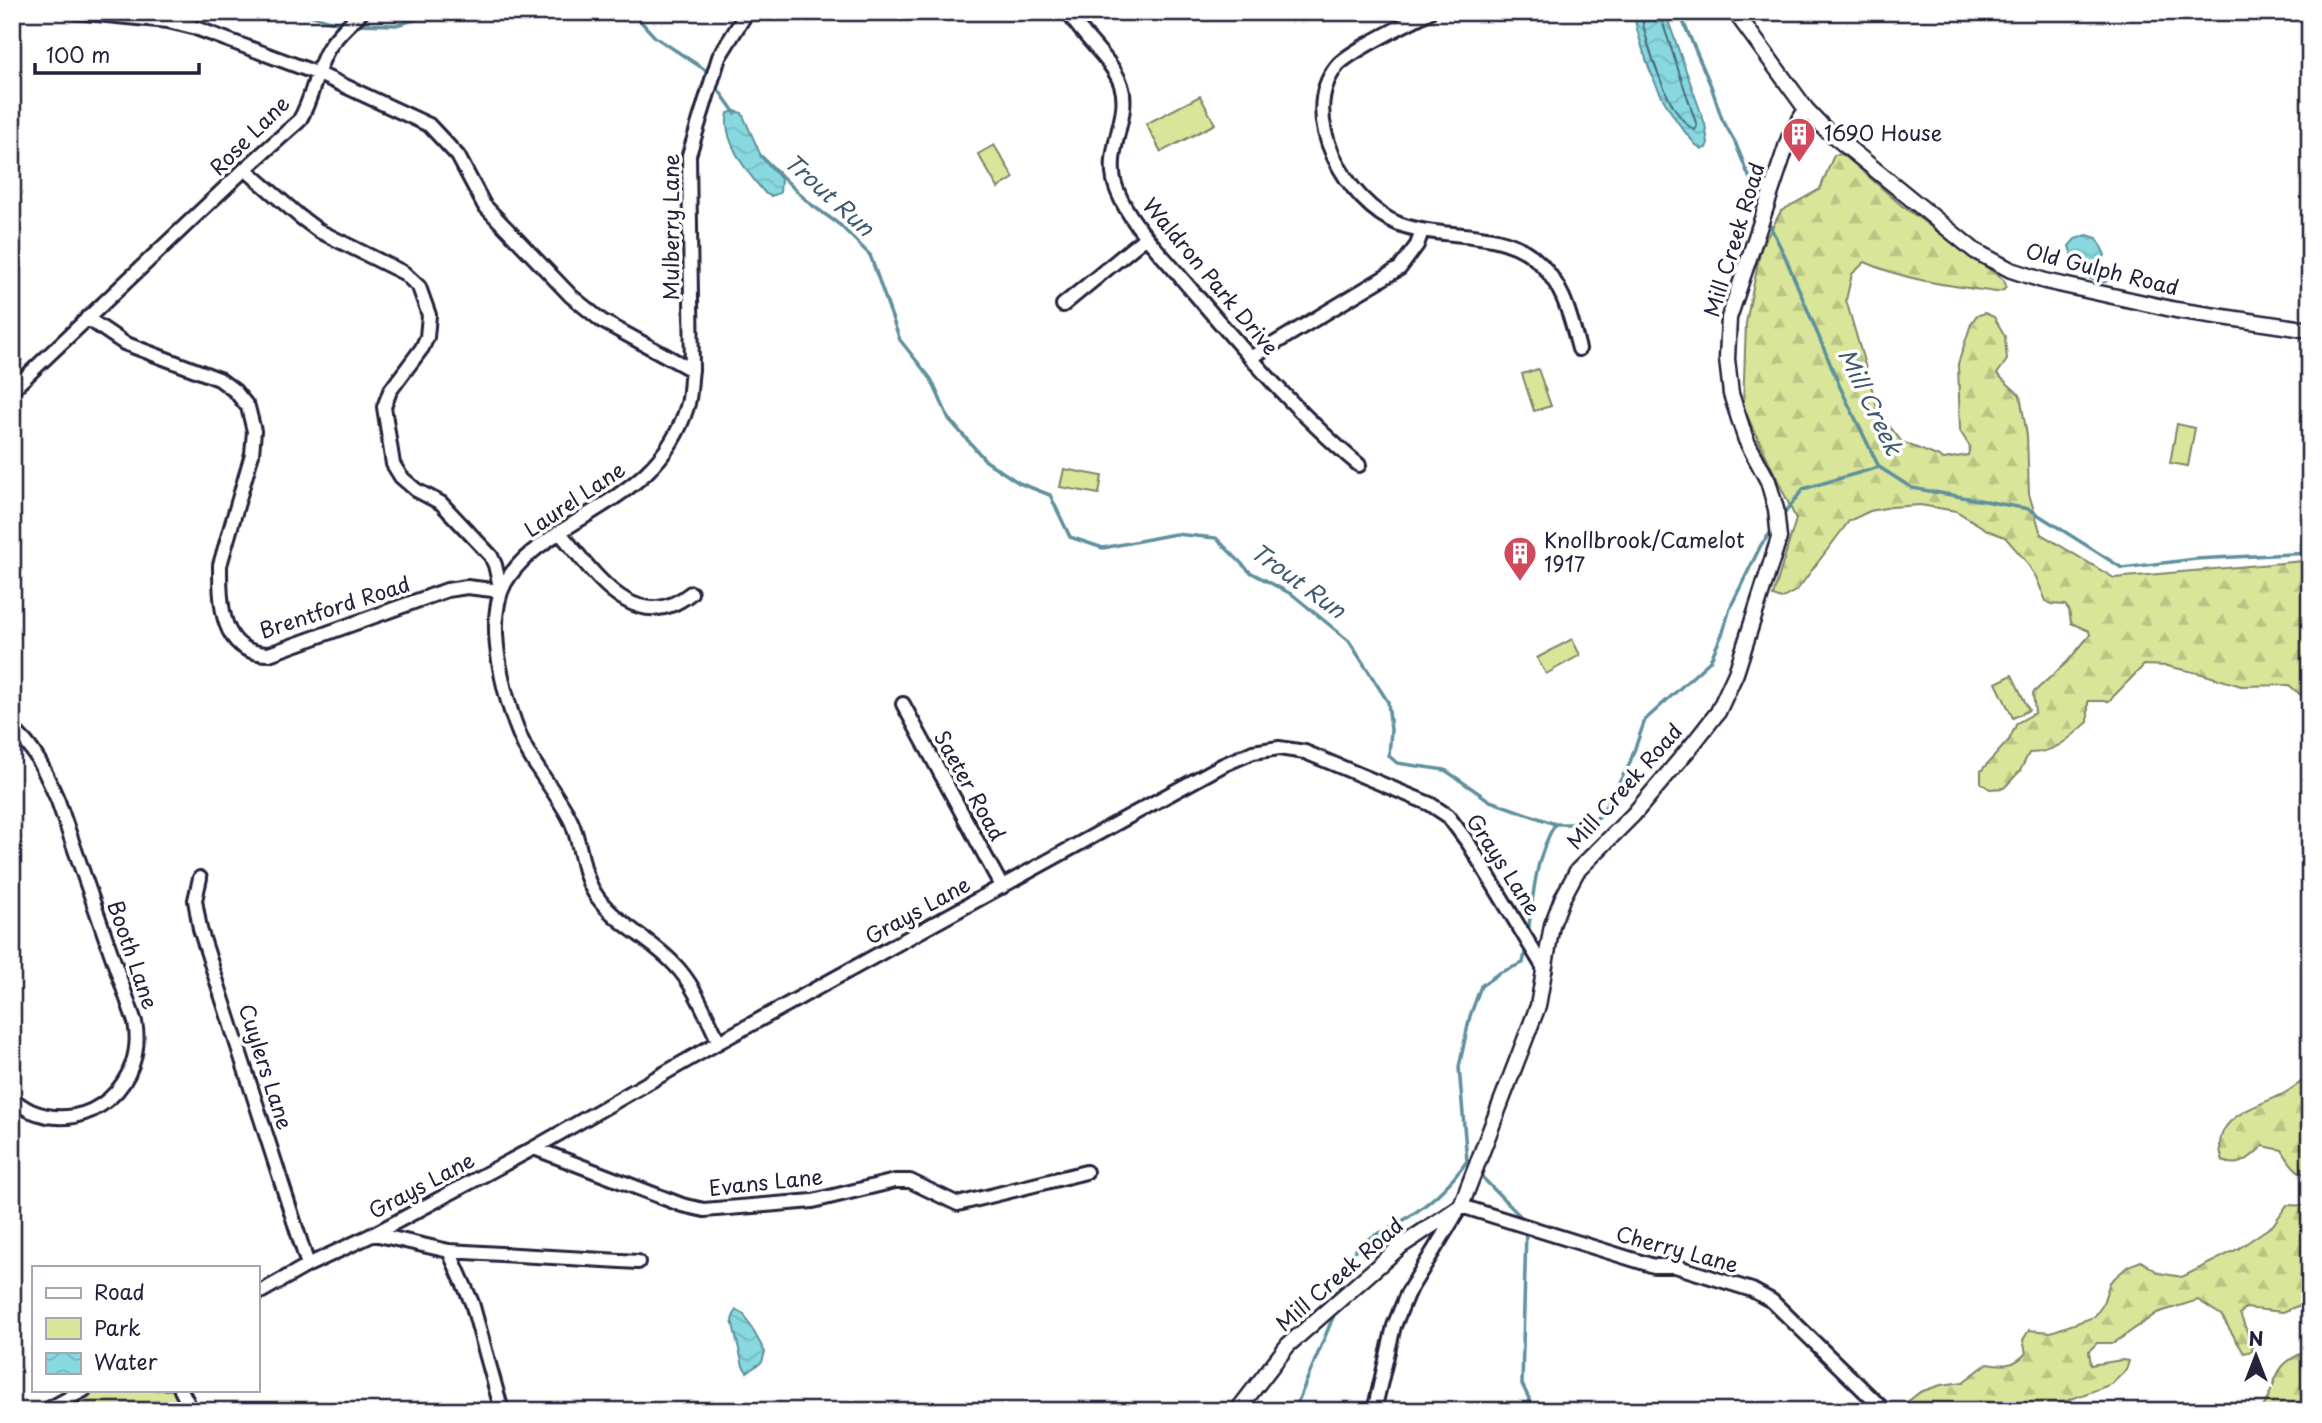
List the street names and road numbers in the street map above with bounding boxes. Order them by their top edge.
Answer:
street label: Rose Lane [201,87,296,182]
street label: Mulberry Lane [654,154,686,300]
street label: Mill Creek Road [1694,158,1772,321]
street label: Waldron Park Drive [1136,190,1287,362]
street label: Old Gulph Road [2023,234,2182,303]
street label: Laurel Lane [517,453,631,544]
street label: Brentford Road [255,567,414,646]
street label: Mill Creek Road [1558,716,1689,856]
street label: Saeter Road [927,724,1014,846]
street label: Grays Lane [1460,807,1550,921]
street label: Grays Lane [859,867,976,951]
street label: Booth Lane [100,896,167,1013]
street label: Cuylers Lane [232,999,302,1133]
street label: Grays Lane [362,1143,480,1226]
street label: Evans Lane [707,1159,824,1203]
street label: Mill Creek Road [1268,1209,1410,1338]
street label: Cherry Lane [1613,1216,1742,1280]

